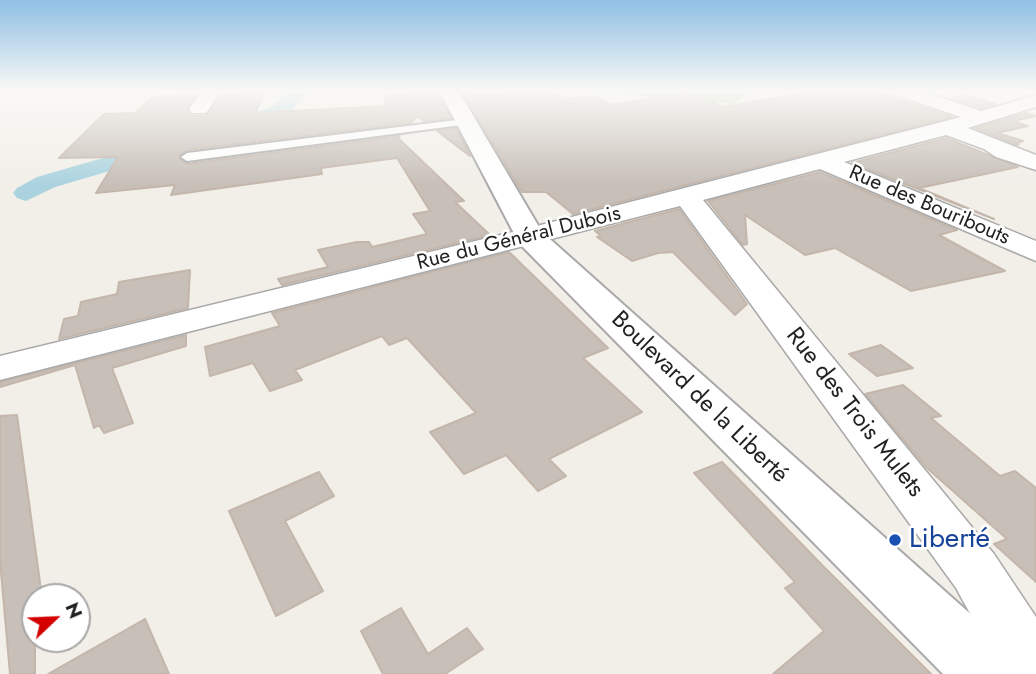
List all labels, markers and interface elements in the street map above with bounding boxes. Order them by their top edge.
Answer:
street label: Rue des Bouribouts [845,161,1013,251]
street label: Rue du Général Dubois [414,201,624,277]
street label: Boulevard de la Liberté [605,306,793,490]
street label: Rue des Trois Mulets [779,322,929,504]
place label: Liberté [909,523,990,557]
marker: Liberté [887,532,903,548]
north arrow [21,583,91,653]
text: N [59,598,89,623]

